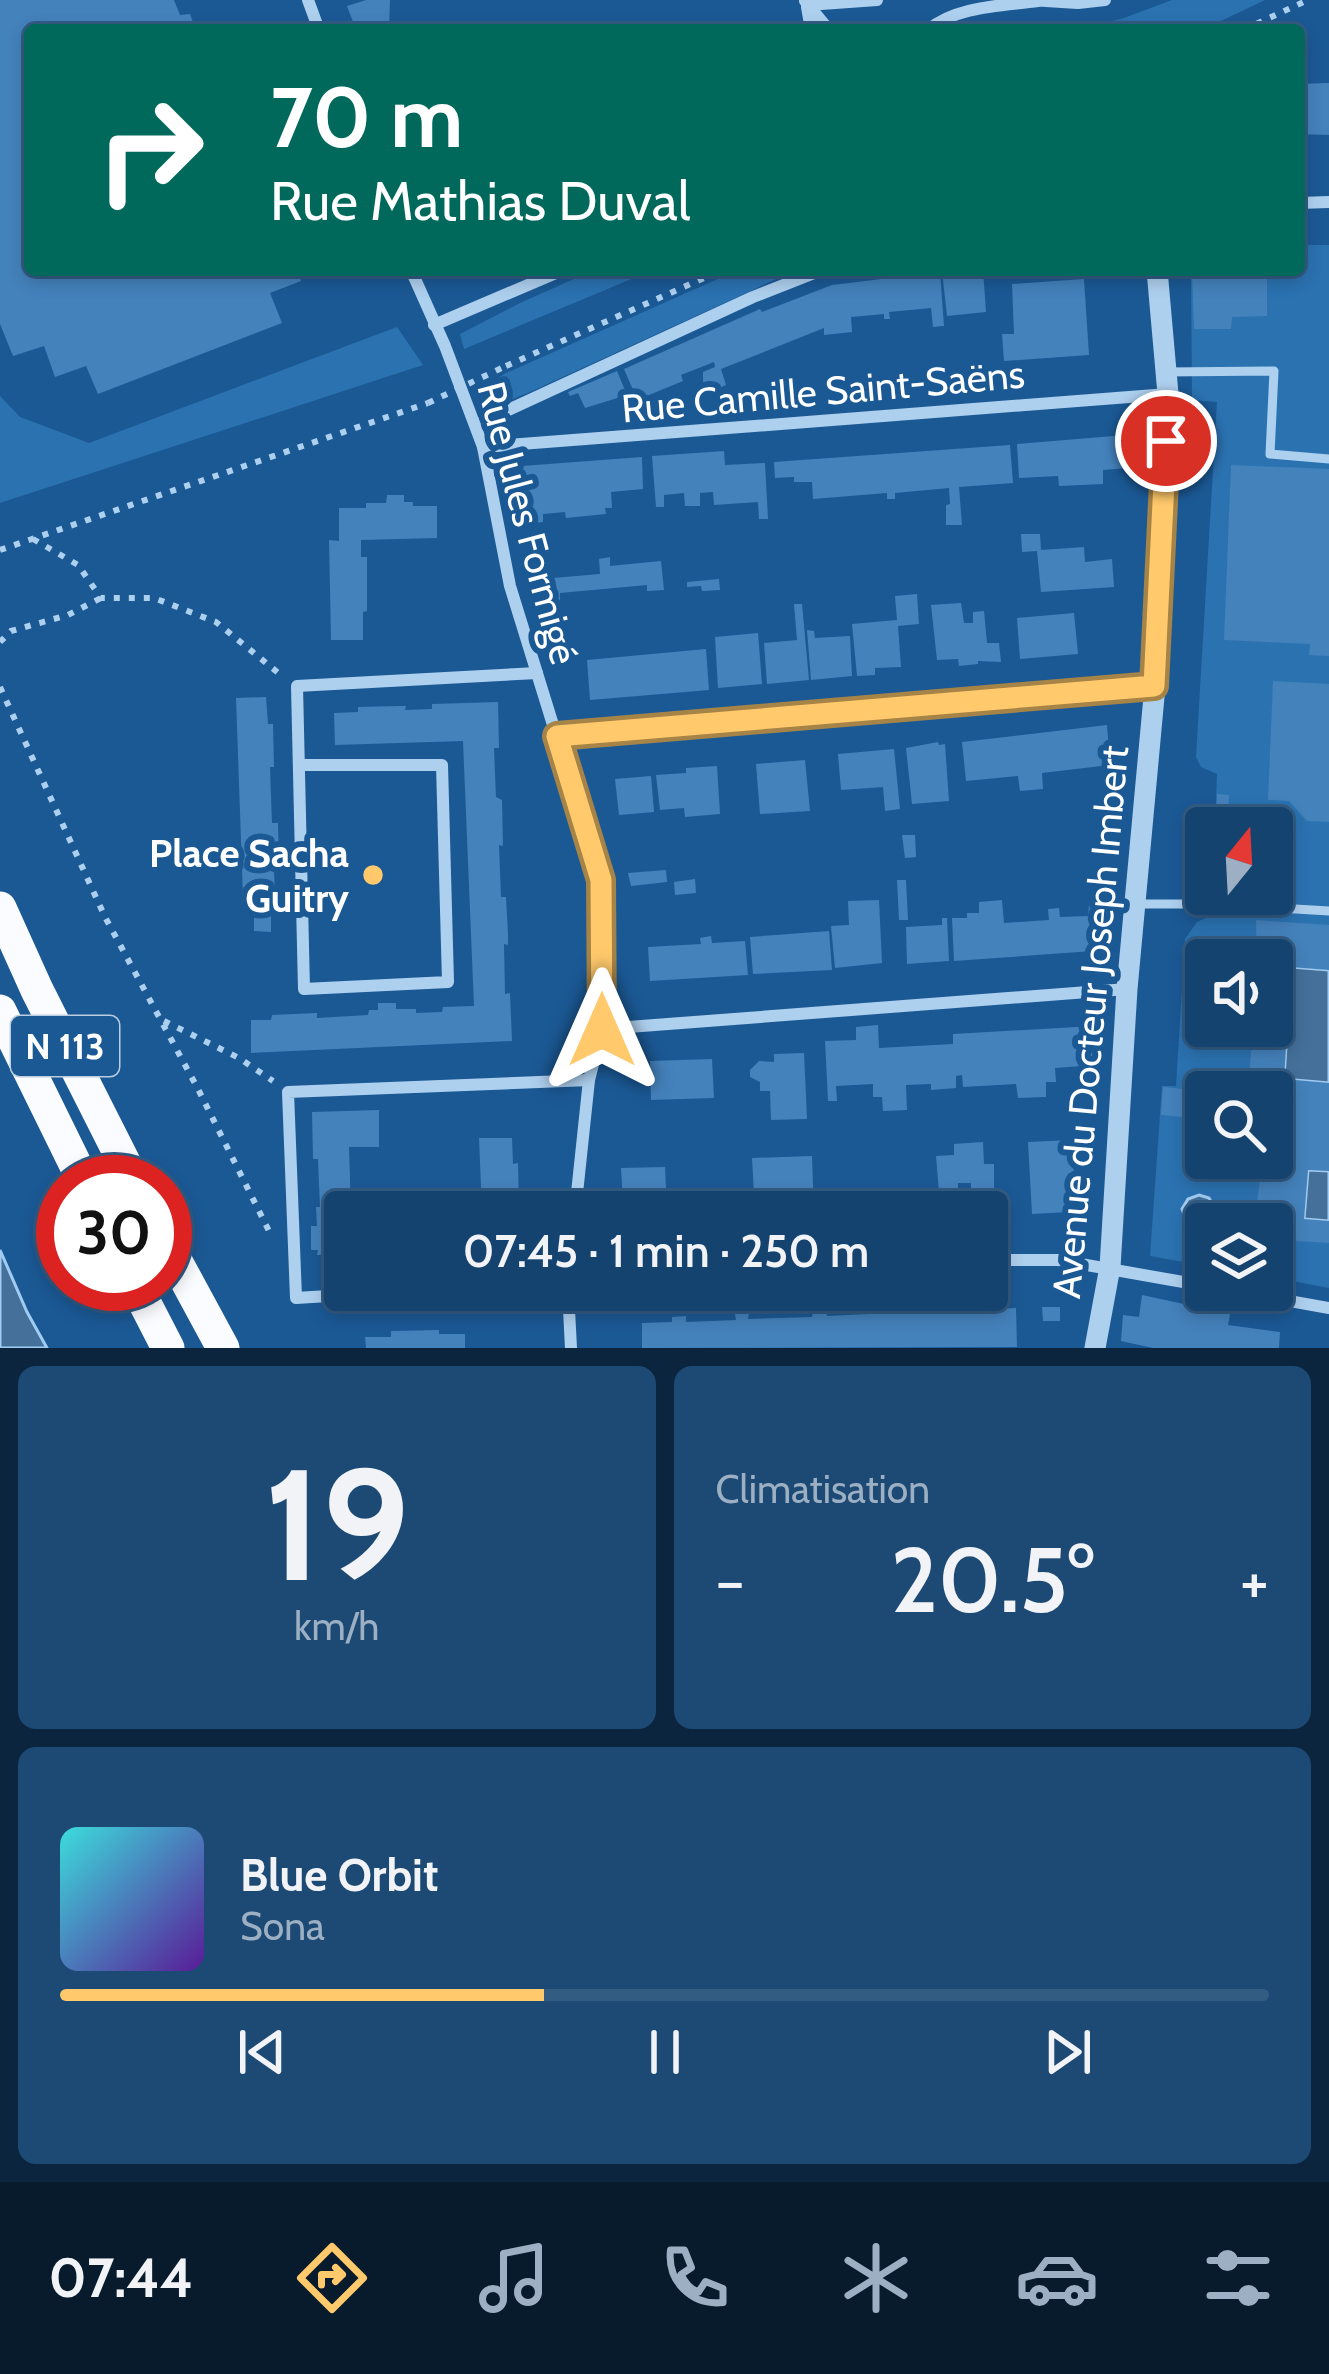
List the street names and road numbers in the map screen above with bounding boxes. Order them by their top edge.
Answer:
street label: Rue Camille Saint-Saëns [620,349,1026,433]
street label: Rue Jules Formigé [467,377,589,669]
street label: Avenue du Docteur Joseph Imbert [1042,744,1138,1300]
road number: N 113 [11,1016,119,1076]

